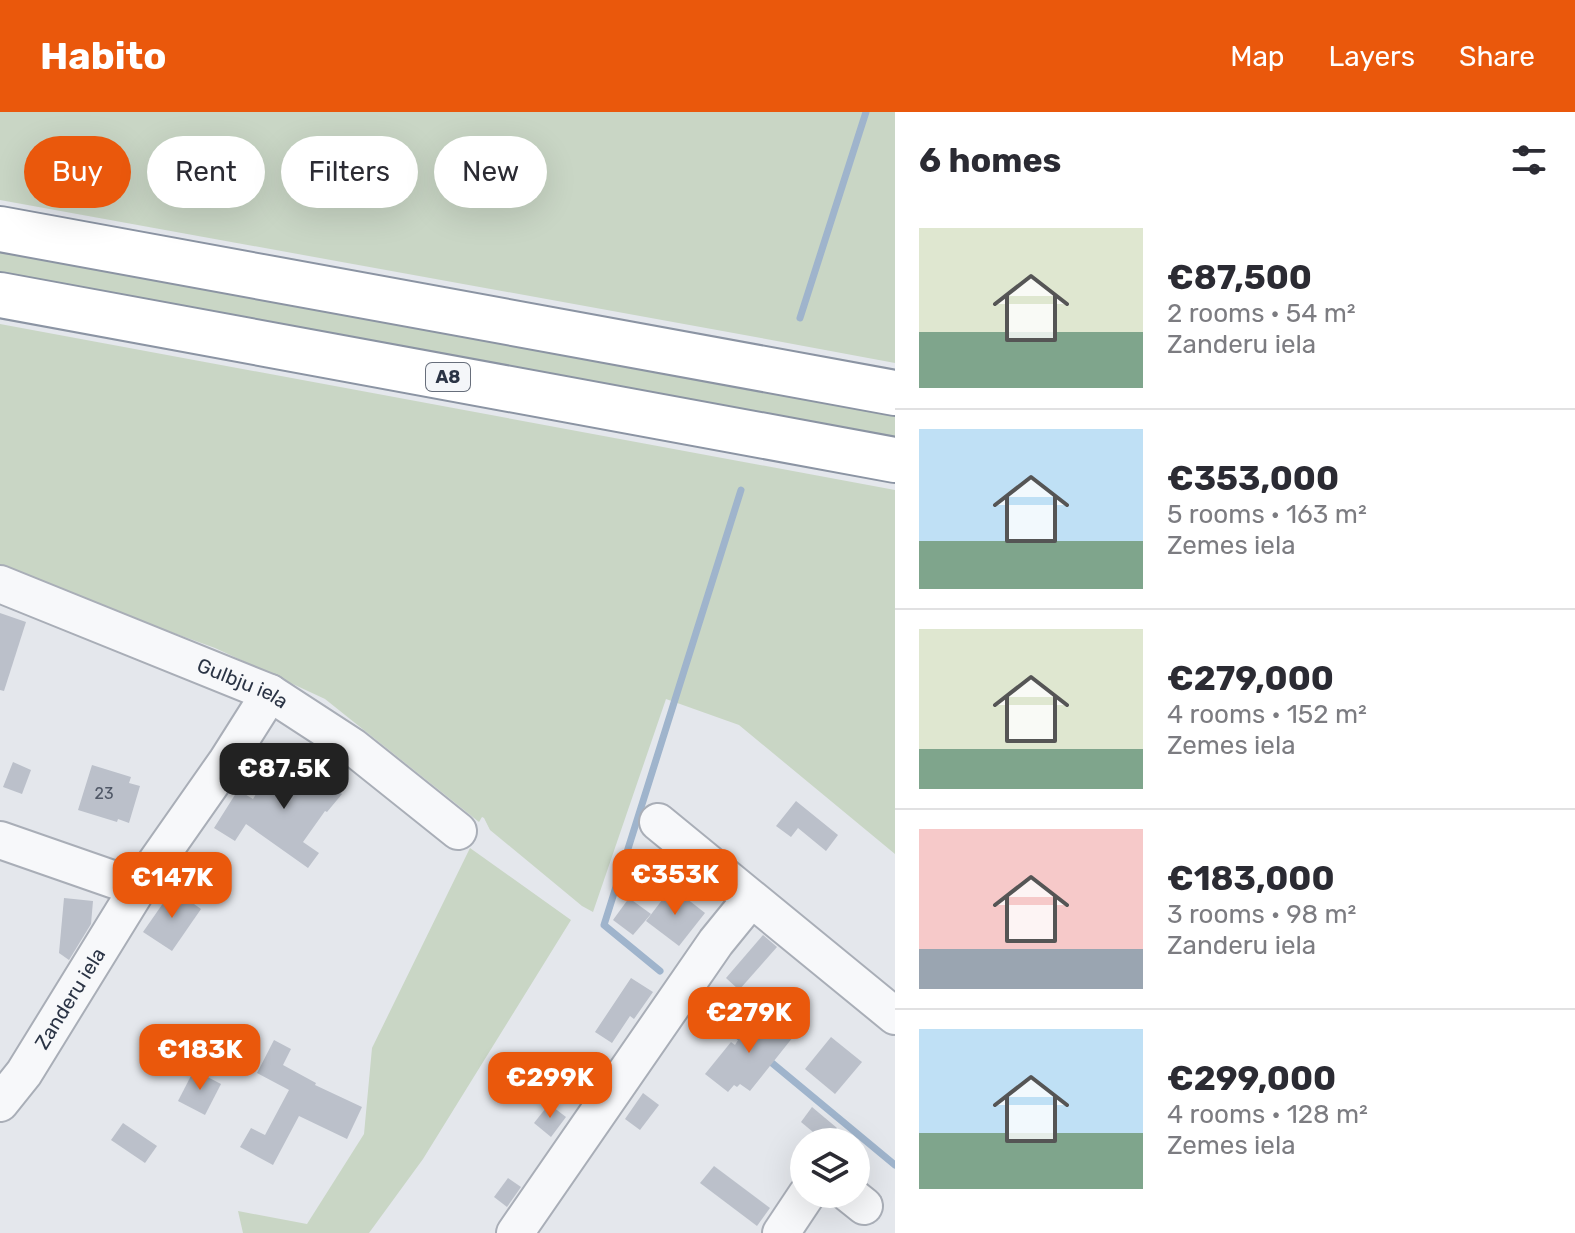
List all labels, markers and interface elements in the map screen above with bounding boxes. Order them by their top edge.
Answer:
text: Habito [40,33,167,79]
text: Map [1230,40,1285,73]
text: Layers [1329,40,1415,73]
text: Share [1459,40,1535,73]
chip: Buy [24,136,131,208]
chip: Rent [147,136,265,208]
chip: Filters [281,136,418,208]
chip: New [434,136,547,208]
icon: filters [1507,138,1551,182]
text: 6 homes [919,140,1061,181]
text: €87,500 [1167,257,1312,298]
icon: home [983,260,1079,356]
text: 2 rooms · 54 m² [1167,298,1356,329]
text: Zanderu iela [1167,329,1316,360]
road number: A8 [426,363,470,391]
text: €353,000 [1167,458,1339,499]
icon: home [983,461,1079,557]
text: 5 rooms · 163 m² [1167,499,1367,530]
text: Zemes iela [1167,530,1296,561]
street label: Gulbju iela [194,653,293,713]
text: €279,000 [1167,658,1334,699]
icon: home [983,661,1079,757]
text: 4 rooms · 152 m² [1167,699,1367,730]
text: Zemes iela [1167,730,1296,761]
pin: €87.5K [219,743,349,811]
text: €87.5K [238,753,330,784]
house number: 23 [94,784,114,803]
pin: €353K [619,849,731,917]
pin: €147K [116,852,228,920]
text: €183,000 [1167,858,1335,899]
text: €353K [631,859,719,890]
icon: home [983,861,1079,957]
text: €147K [131,862,213,893]
text: 3 rooms · 98 m² [1167,899,1356,930]
text: Zanderu iela [1167,930,1316,961]
street label: Zanderu iela [30,943,110,1054]
pin: €279K [693,987,805,1055]
text: €279K [706,997,792,1028]
pin: €183K [144,1024,256,1092]
text: €183K [157,1034,243,1065]
pin: €299K [494,1052,606,1120]
text: €299,000 [1167,1058,1336,1099]
icon: home [983,1061,1079,1157]
text: €299K [506,1062,594,1093]
text: 4 rooms · 128 m² [1167,1099,1368,1130]
map controls [790,1128,870,1208]
button: layers [790,1128,870,1208]
text: Zemes iela [1167,1130,1296,1161]

